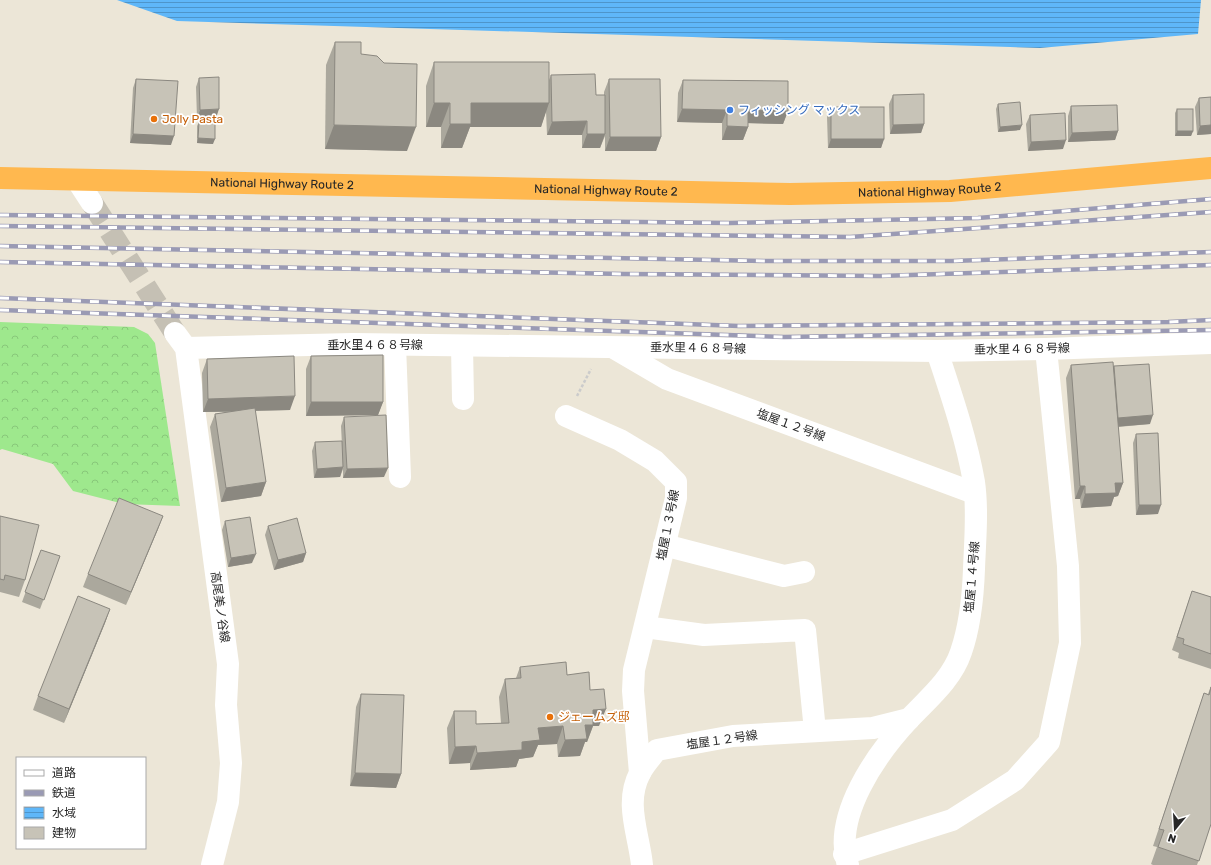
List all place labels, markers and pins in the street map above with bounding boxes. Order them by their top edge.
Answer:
place label: フィッシング マックス [738,103,860,117]
marker: フィッシング マックス [725,105,735,115]
place label: Jolly Pasta [162,112,223,126]
marker: Jolly Pasta [149,114,159,124]
place label: ジェームズ邸 [558,710,630,724]
marker: ジェームズ邸 [545,712,555,722]

